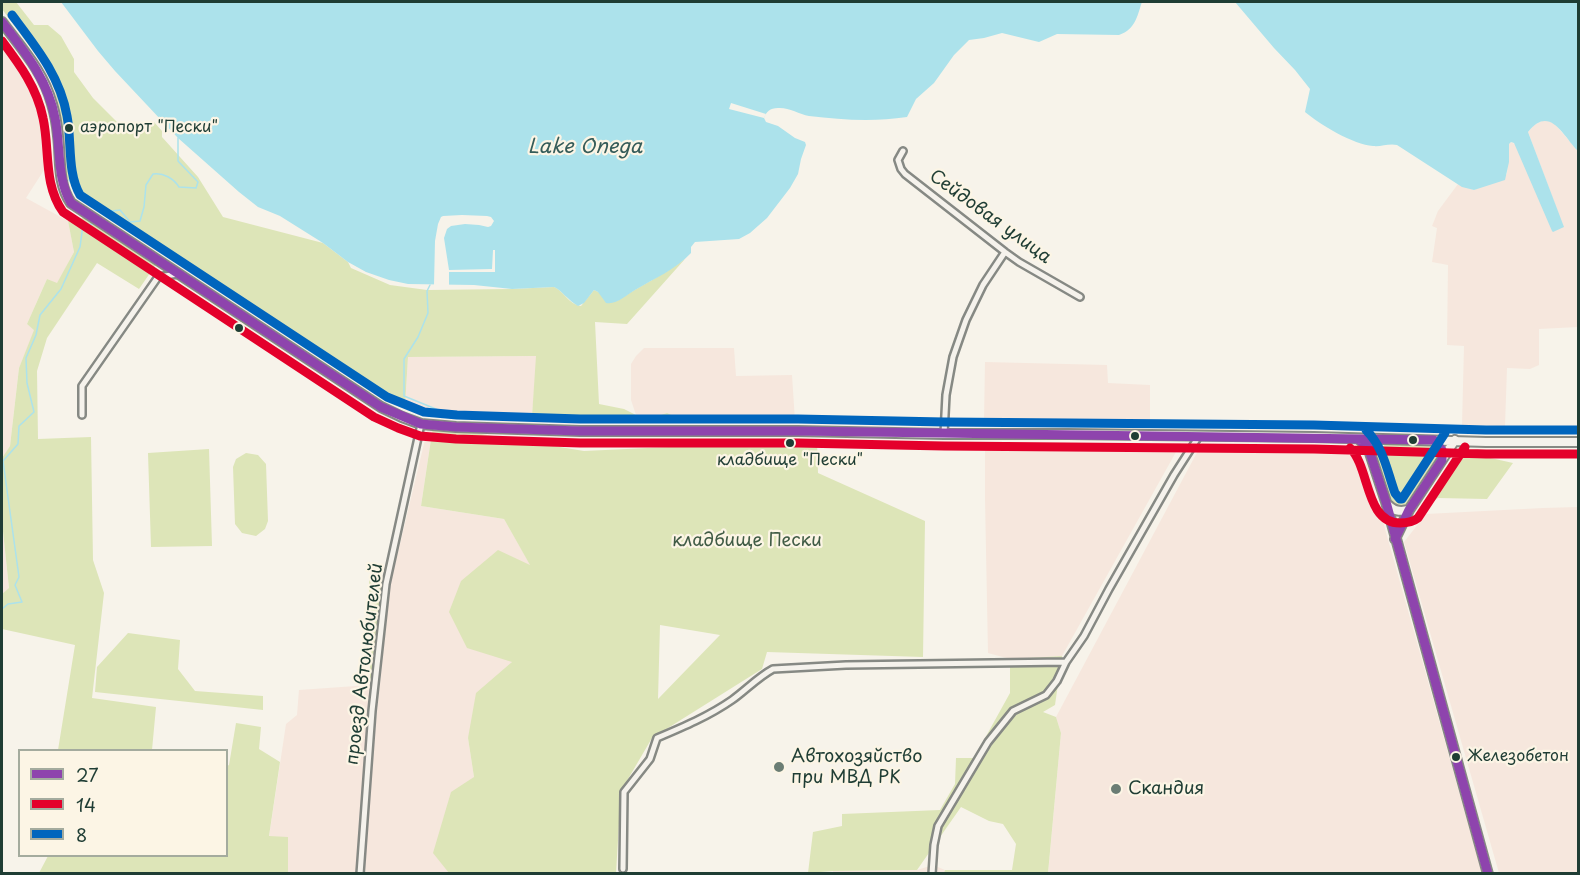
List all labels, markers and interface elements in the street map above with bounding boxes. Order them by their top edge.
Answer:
place label: аэропорт "Пески" [80,118,218,138]
marker: аэропорт "Пески" [63,122,75,134]
water label: Lake Onega [528,135,642,159]
street label: Сейдовая улица [925,165,1055,269]
unlabelled marker [233,322,245,334]
unlabelled marker [1129,430,1141,442]
unlabelled marker [1407,434,1419,446]
marker: кладбище "Пески" [784,437,796,449]
place label: кладбище "Пески" [717,451,863,471]
park label: кладбище Пески [672,530,822,552]
street label: проезд Автолюбителей [342,562,388,766]
place label: Автохозяйство при МВД РК [791,746,922,789]
place label: Железобетон [1467,747,1569,767]
legend [18,749,228,857]
marker: Железобетон [1450,751,1462,763]
marker: Автохозяйство при МВД РК [772,760,786,774]
text: 27 [76,761,98,788]
place label: Скандия [1128,778,1204,800]
marker: Скандия [1109,782,1123,796]
text: 14 [76,791,96,818]
text: 8 [76,821,87,848]

